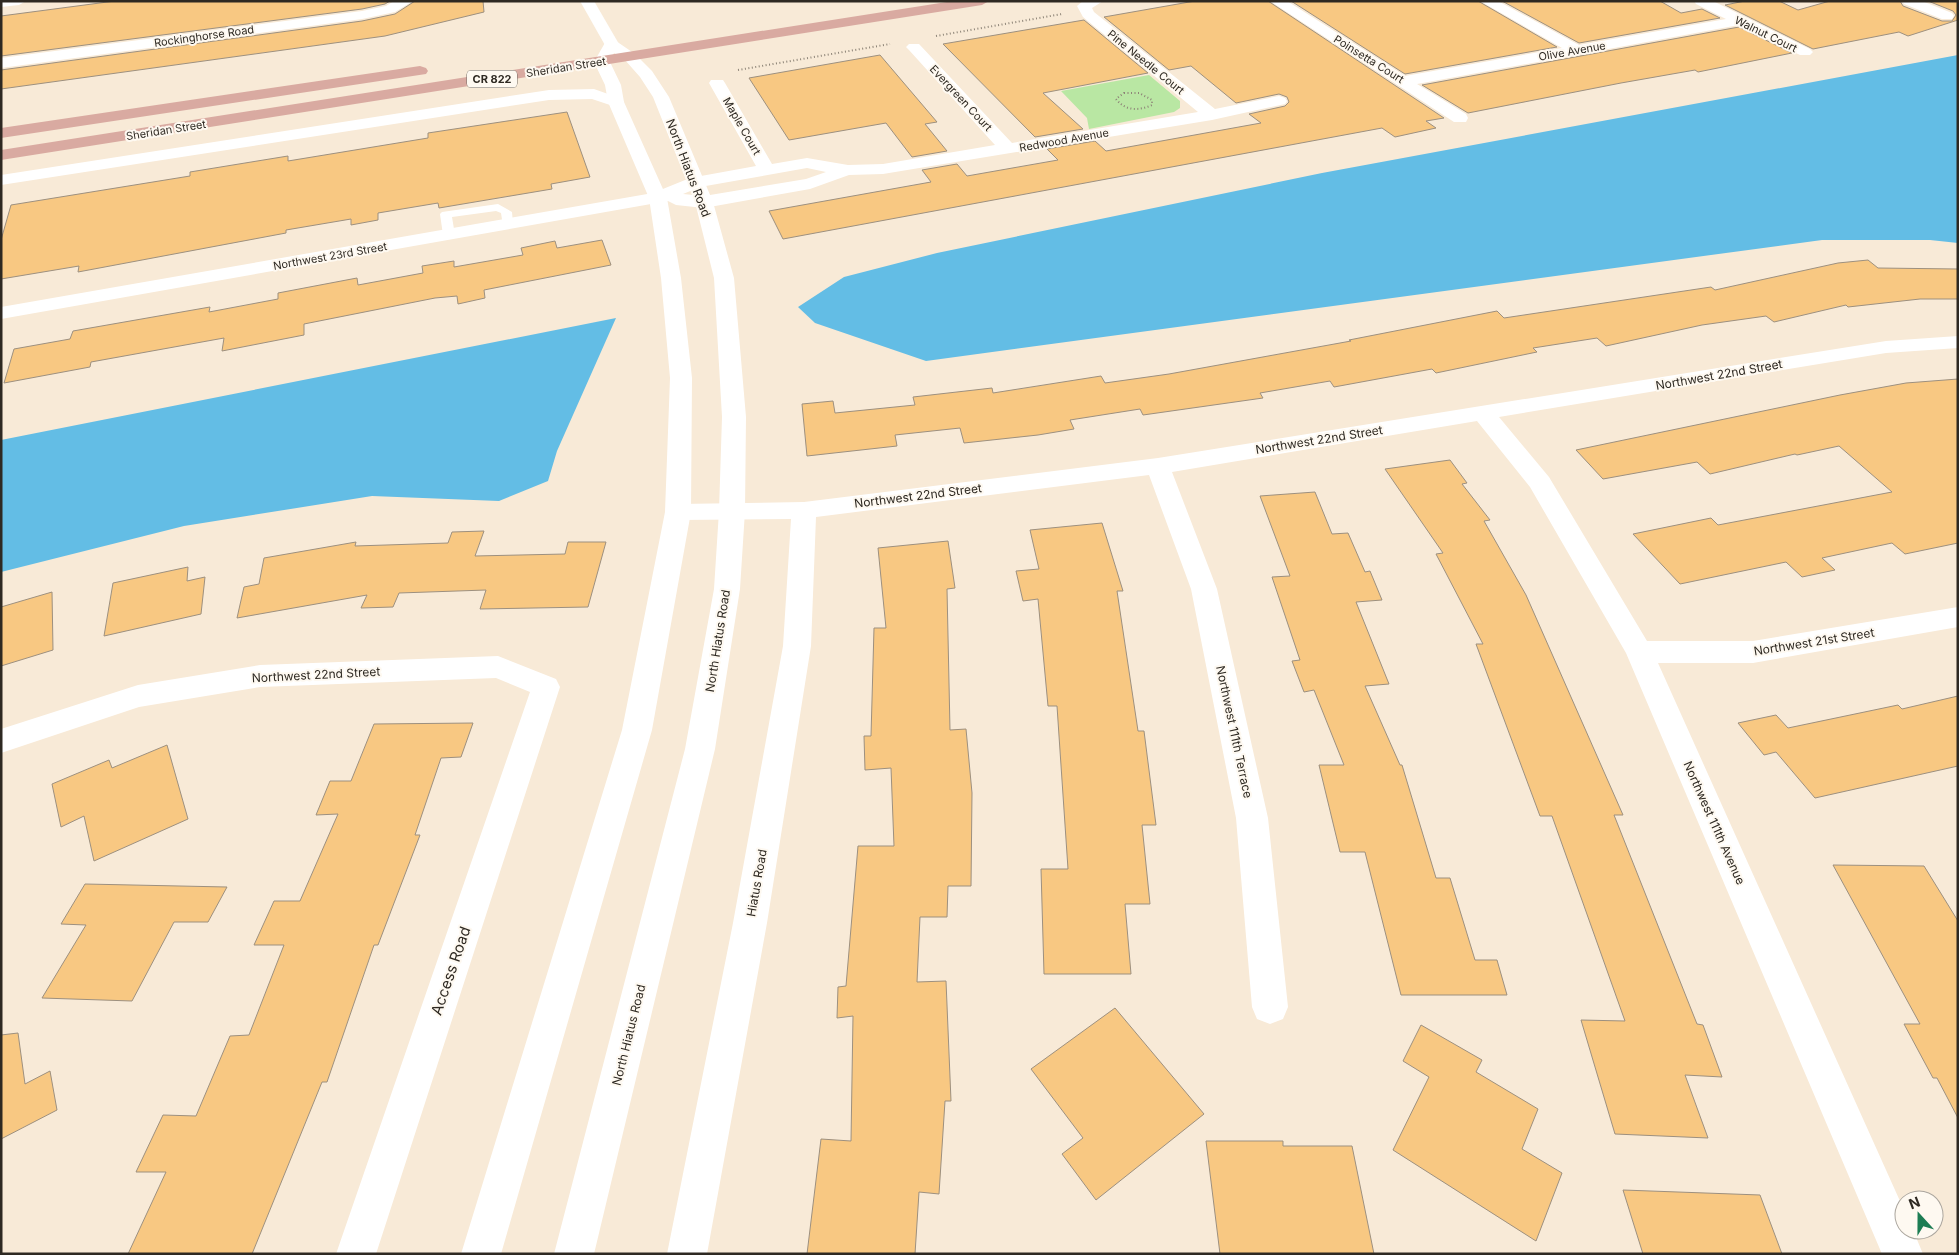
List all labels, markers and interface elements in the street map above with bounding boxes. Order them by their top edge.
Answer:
street label: Walnut Court [1732,13,1800,55]
street label: Rockinghorse Road [153,22,255,50]
street label: Pine Needle Court [1105,27,1188,98]
street label: Poinsetta Court [1331,32,1407,86]
street label: Olive Avenue [1537,38,1607,64]
street label: Sheridan Street [525,54,607,80]
street label: Evergreen Court [927,62,995,134]
road number: CR 822 [467,70,517,88]
street label: Maple Court [720,95,764,158]
street label: Sheridan Street [125,117,207,143]
street label: North Hiatus Road [663,117,714,219]
street label: Redwood Avenue [1018,125,1110,155]
street label: Northwest 23rd Street [272,239,388,273]
street label: Northwest 22nd Street [1654,356,1784,393]
street label: Northwest 22nd Street [1254,422,1384,457]
street label: Northwest 22nd Street [853,480,983,511]
street label: North Hiatus Road [702,589,733,693]
street label: Northwest 21st Street [1753,625,1875,658]
street label: Northwest 22nd Street [251,664,381,685]
street label: Northwest 111th Terrace [1213,664,1256,799]
street label: Northwest 111th Avenue [1680,759,1748,887]
street label: Hiatus Road [743,848,770,918]
street label: Access Road [426,924,475,1018]
street label: North Hiatus Road [609,983,648,1087]
north arrow [1894,1190,1944,1240]
text: N [1906,1193,1922,1212]

